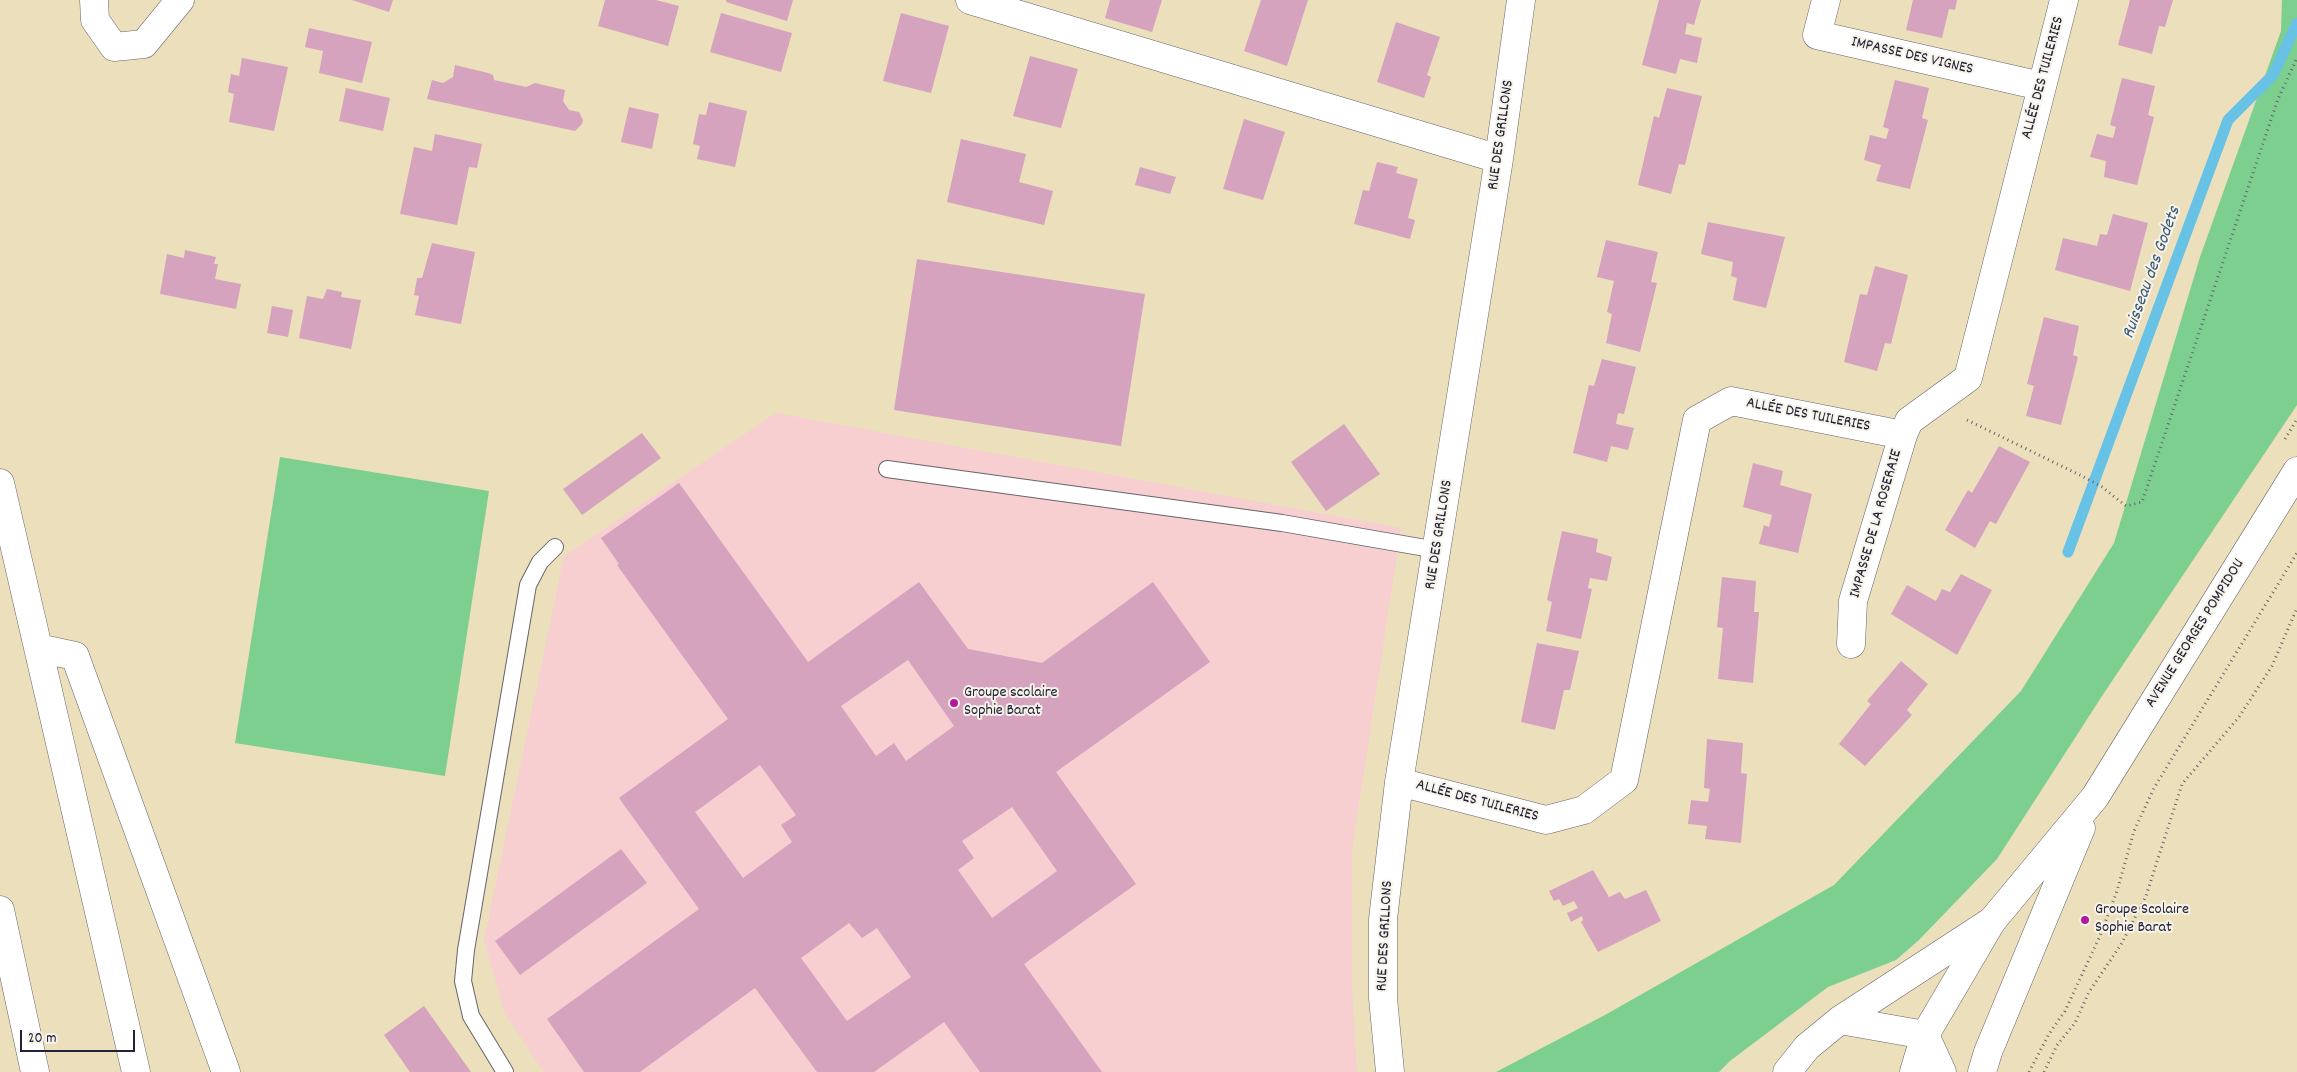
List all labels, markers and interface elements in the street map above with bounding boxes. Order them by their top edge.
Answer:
street label: ALLÉE DES TUILERIES [2018,15,2070,141]
street label: IMPASSE DES VIGNES [1849,34,1975,80]
street label: RUE DES GRILLONS [1485,79,1519,191]
water label: Ruisseau des Godets [2119,204,2187,342]
street label: ALLÉE DES TUILERIES [1744,395,1872,437]
street label: IMPASSE DE LA ROSERAIE [1847,448,1907,600]
street label: RUE DES GRILLONS [1422,479,1458,591]
street label: AVENUE GEORGES POMPIDOU [2142,556,2250,712]
place label: Groupe scolaire Sophie Barat [964,684,1058,722]
marker: Groupe scolaire Sophie Barat [948,697,960,709]
street label: ALLÉE DES TUILERIES [1414,776,1540,828]
street label: RUE DES GRILLONS [1374,880,1398,992]
place label: Groupe Scolaire Sophie Barat [2095,901,2189,939]
marker: Groupe Scolaire Sophie Barat [2079,914,2091,926]
scale bar [22,1020,138,1052]
text: 20 m [28,1028,56,1050]

